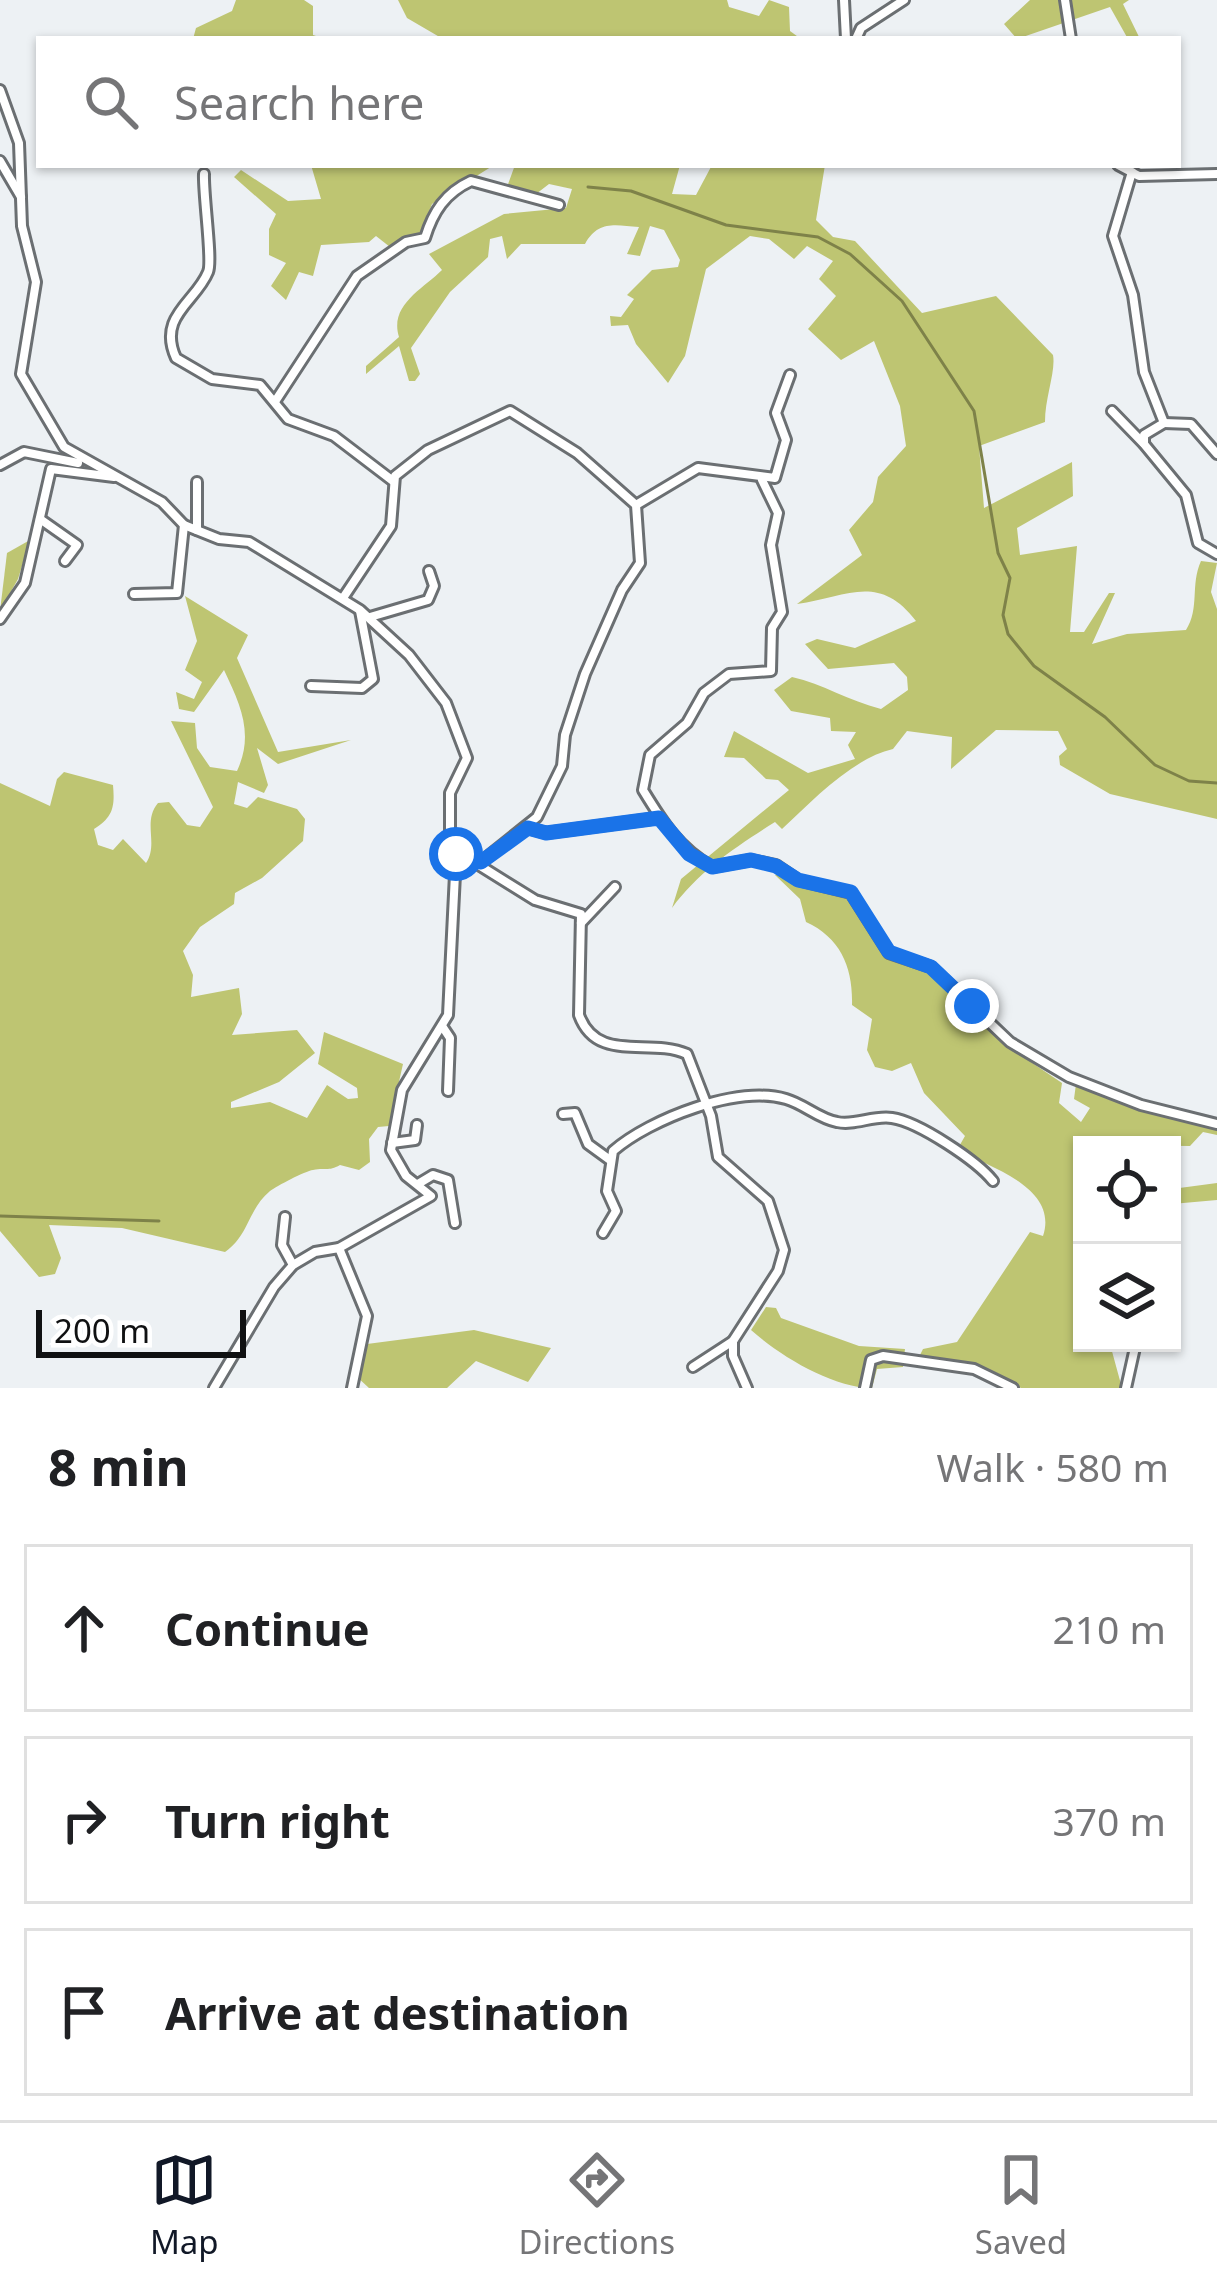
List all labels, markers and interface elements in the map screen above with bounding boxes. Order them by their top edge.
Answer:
search box [36,36,1181,168]
icon: search [78,69,144,135]
text: Search here [174,72,424,133]
route start [429,827,483,881]
route end [945,979,999,1033]
map controls [1073,1136,1181,1352]
button: locate [1073,1136,1181,1244]
button: layers [1073,1244,1181,1352]
scale bar [36,1304,246,1357]
text: 200 m [54,1308,150,1353]
text: 8 min [48,1431,189,1501]
text: Walk · 580 m [936,1440,1169,1493]
icon: ahead [51,1595,117,1661]
text: Continue [165,1598,370,1659]
text: 210 m [1052,1602,1166,1655]
icon: right [51,1787,117,1853]
text: Turn right [165,1790,390,1851]
text: 370 m [1052,1794,1166,1847]
icon: arrive [51,1979,117,2045]
text: Arrive at destination [165,1982,630,2043]
tab: Map [150,2147,219,2264]
tab: Directions [518,2147,675,2264]
tab: Saved [975,2147,1067,2264]

